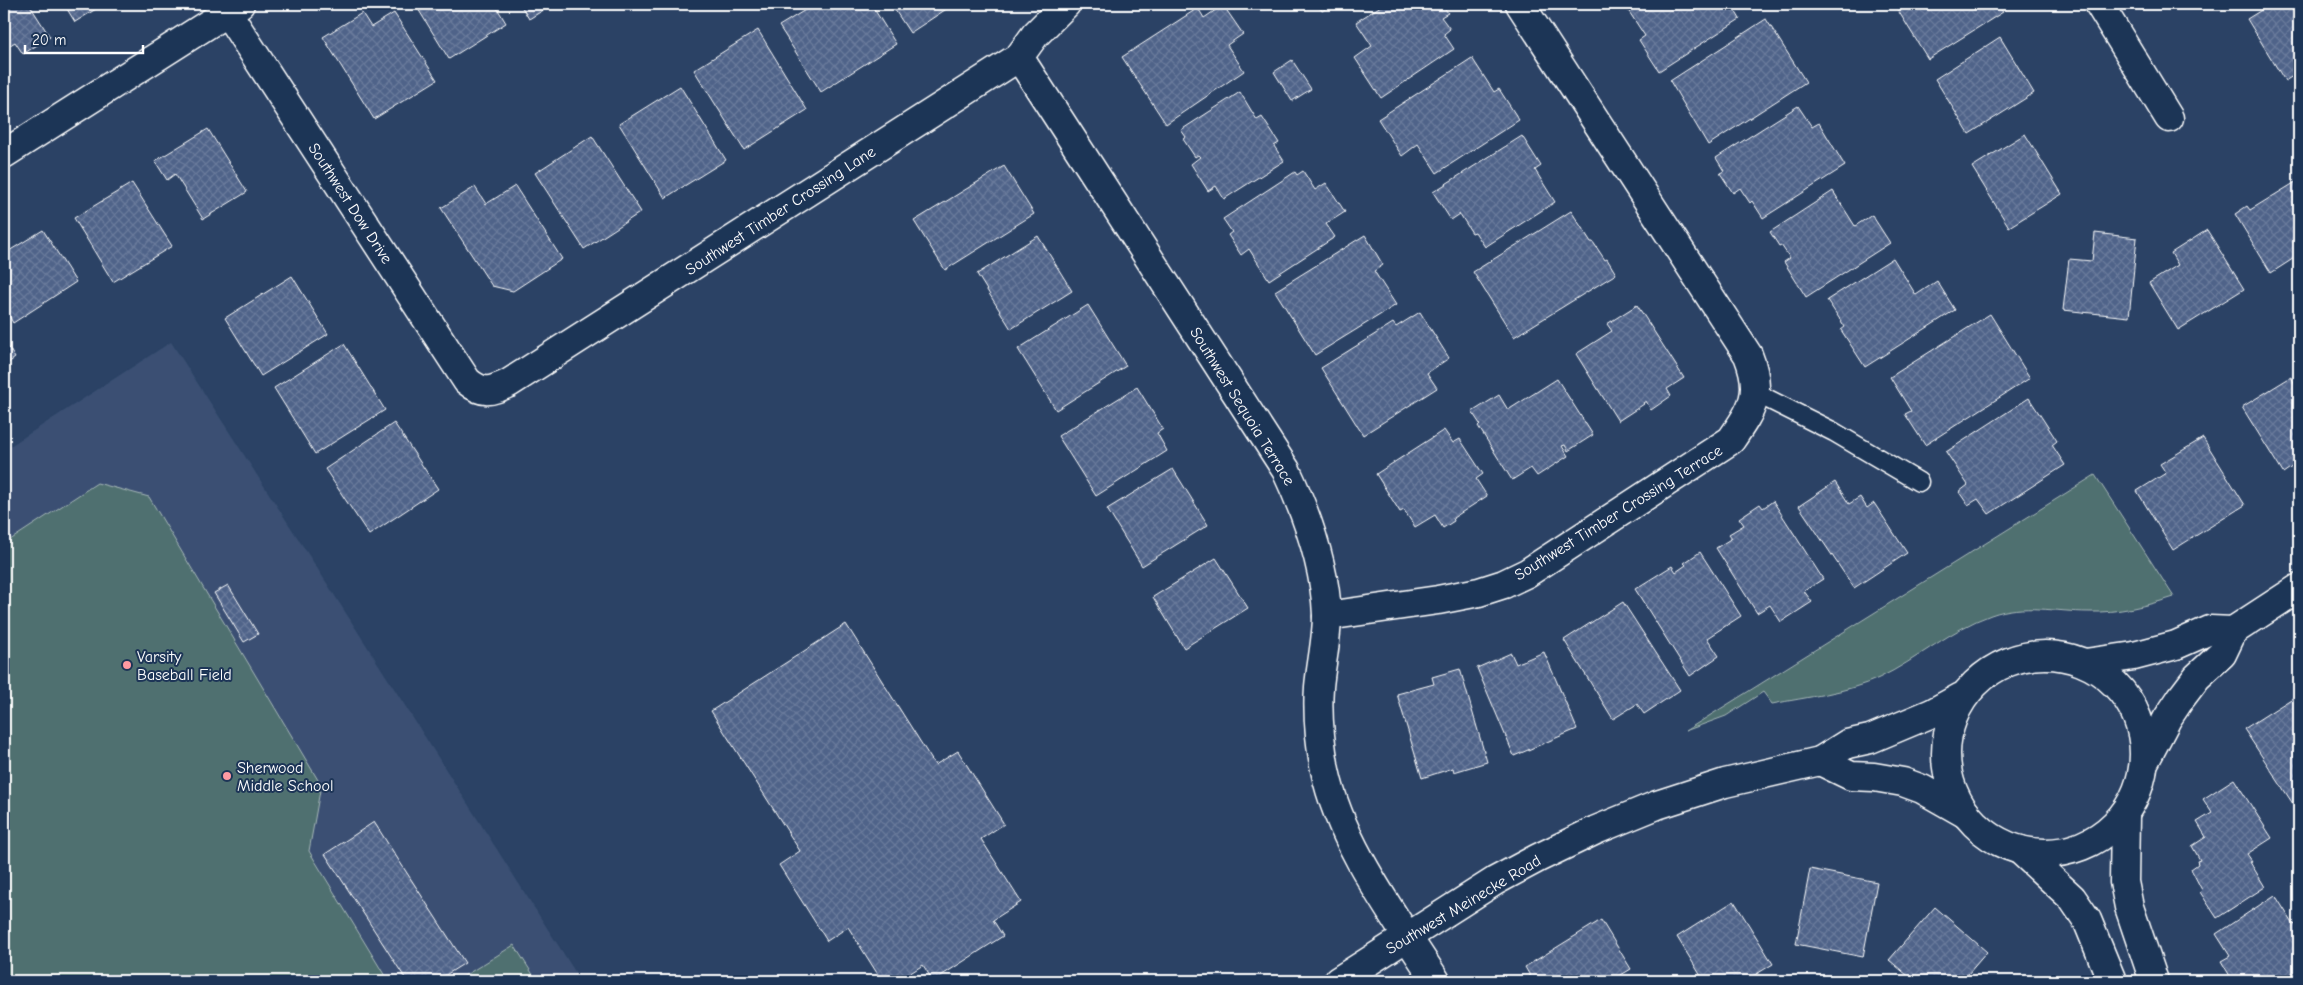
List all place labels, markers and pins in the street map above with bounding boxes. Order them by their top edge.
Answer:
place label: Varsity Baseball Field [137,648,232,684]
marker: Varsity Baseball Field [121,659,133,671]
place label: Sherwood Middle School [237,759,333,795]
marker: Sherwood Middle School [221,770,233,782]

